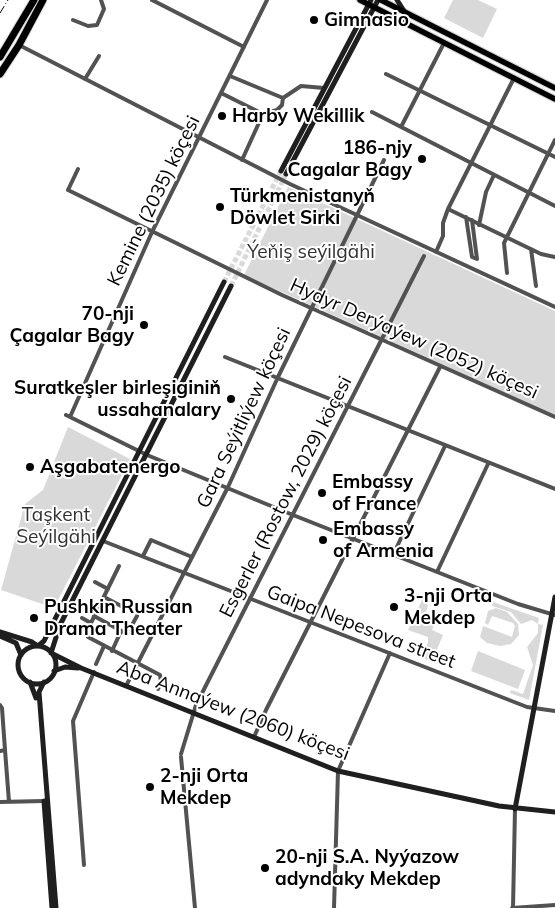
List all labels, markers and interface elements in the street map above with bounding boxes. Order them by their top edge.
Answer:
place label: Gimnasio [324,9,409,31]
marker: Gimnasio [308,14,320,26]
place label: Harby Wekillik [232,105,364,127]
marker: Harby Wekillik [216,110,228,122]
street label: Kemine (2035) köçesi [103,112,205,290]
place label: 186-njy Cagalar Bagy [288,137,412,181]
marker: 186-njy Cagalar Bagy [416,153,428,165]
place label: Türkmenistanyň Döwlet Sirki [230,185,375,229]
marker: Türkmenistanyň Döwlet Sirki [214,201,226,213]
park label: Ýeňiş seýilgähi [247,241,375,263]
street label: Hydyr Derýaýew (2052) köçesi [286,274,542,404]
place label: 70-nji Çagalar Bagy [10,303,134,347]
marker: 70-nji Çagalar Bagy [138,319,150,331]
street label: Gara Seýitliýew köçesi [192,324,296,512]
street label: Esgerler (Rostow, 2029) köçesi [215,373,357,621]
place label: Suratkeşler birleşiginiň ussahanalary [14,377,221,421]
marker: Suratkeşler birleşiginiň ussahanalary [225,393,237,405]
place label: Aşgabatenergo [40,456,181,478]
marker: Aşgabatenergo [24,461,36,473]
place label: Embassy of France [332,471,416,515]
marker: Embassy of France [316,487,328,499]
park label: Taşkent Seýilgähi [16,504,96,548]
place label: Embassy of Armenia [333,518,434,562]
marker: Embassy of Armenia [317,534,329,546]
street label: Gaipa Nepesova street [263,580,459,674]
place label: 3-nji Orta Mekdep [404,585,492,629]
place label: Pushkin Russian Drama Theater [44,596,193,640]
marker: 3-nji Orta Mekdep [388,601,400,613]
marker: Pushkin Russian Drama Theater [28,612,40,624]
street label: Aba Annaýew (2060) köçesi [113,656,353,766]
place label: 2-nji Orta Mekdep [160,765,248,809]
marker: 2-nji Orta Mekdep [144,781,156,793]
place label: 20-nji S.A. Nyýazow adyndaky Mekdep [275,846,459,890]
marker: 20-nji S.A. Nyýazow adyndaky Mekdep [259,862,271,874]

